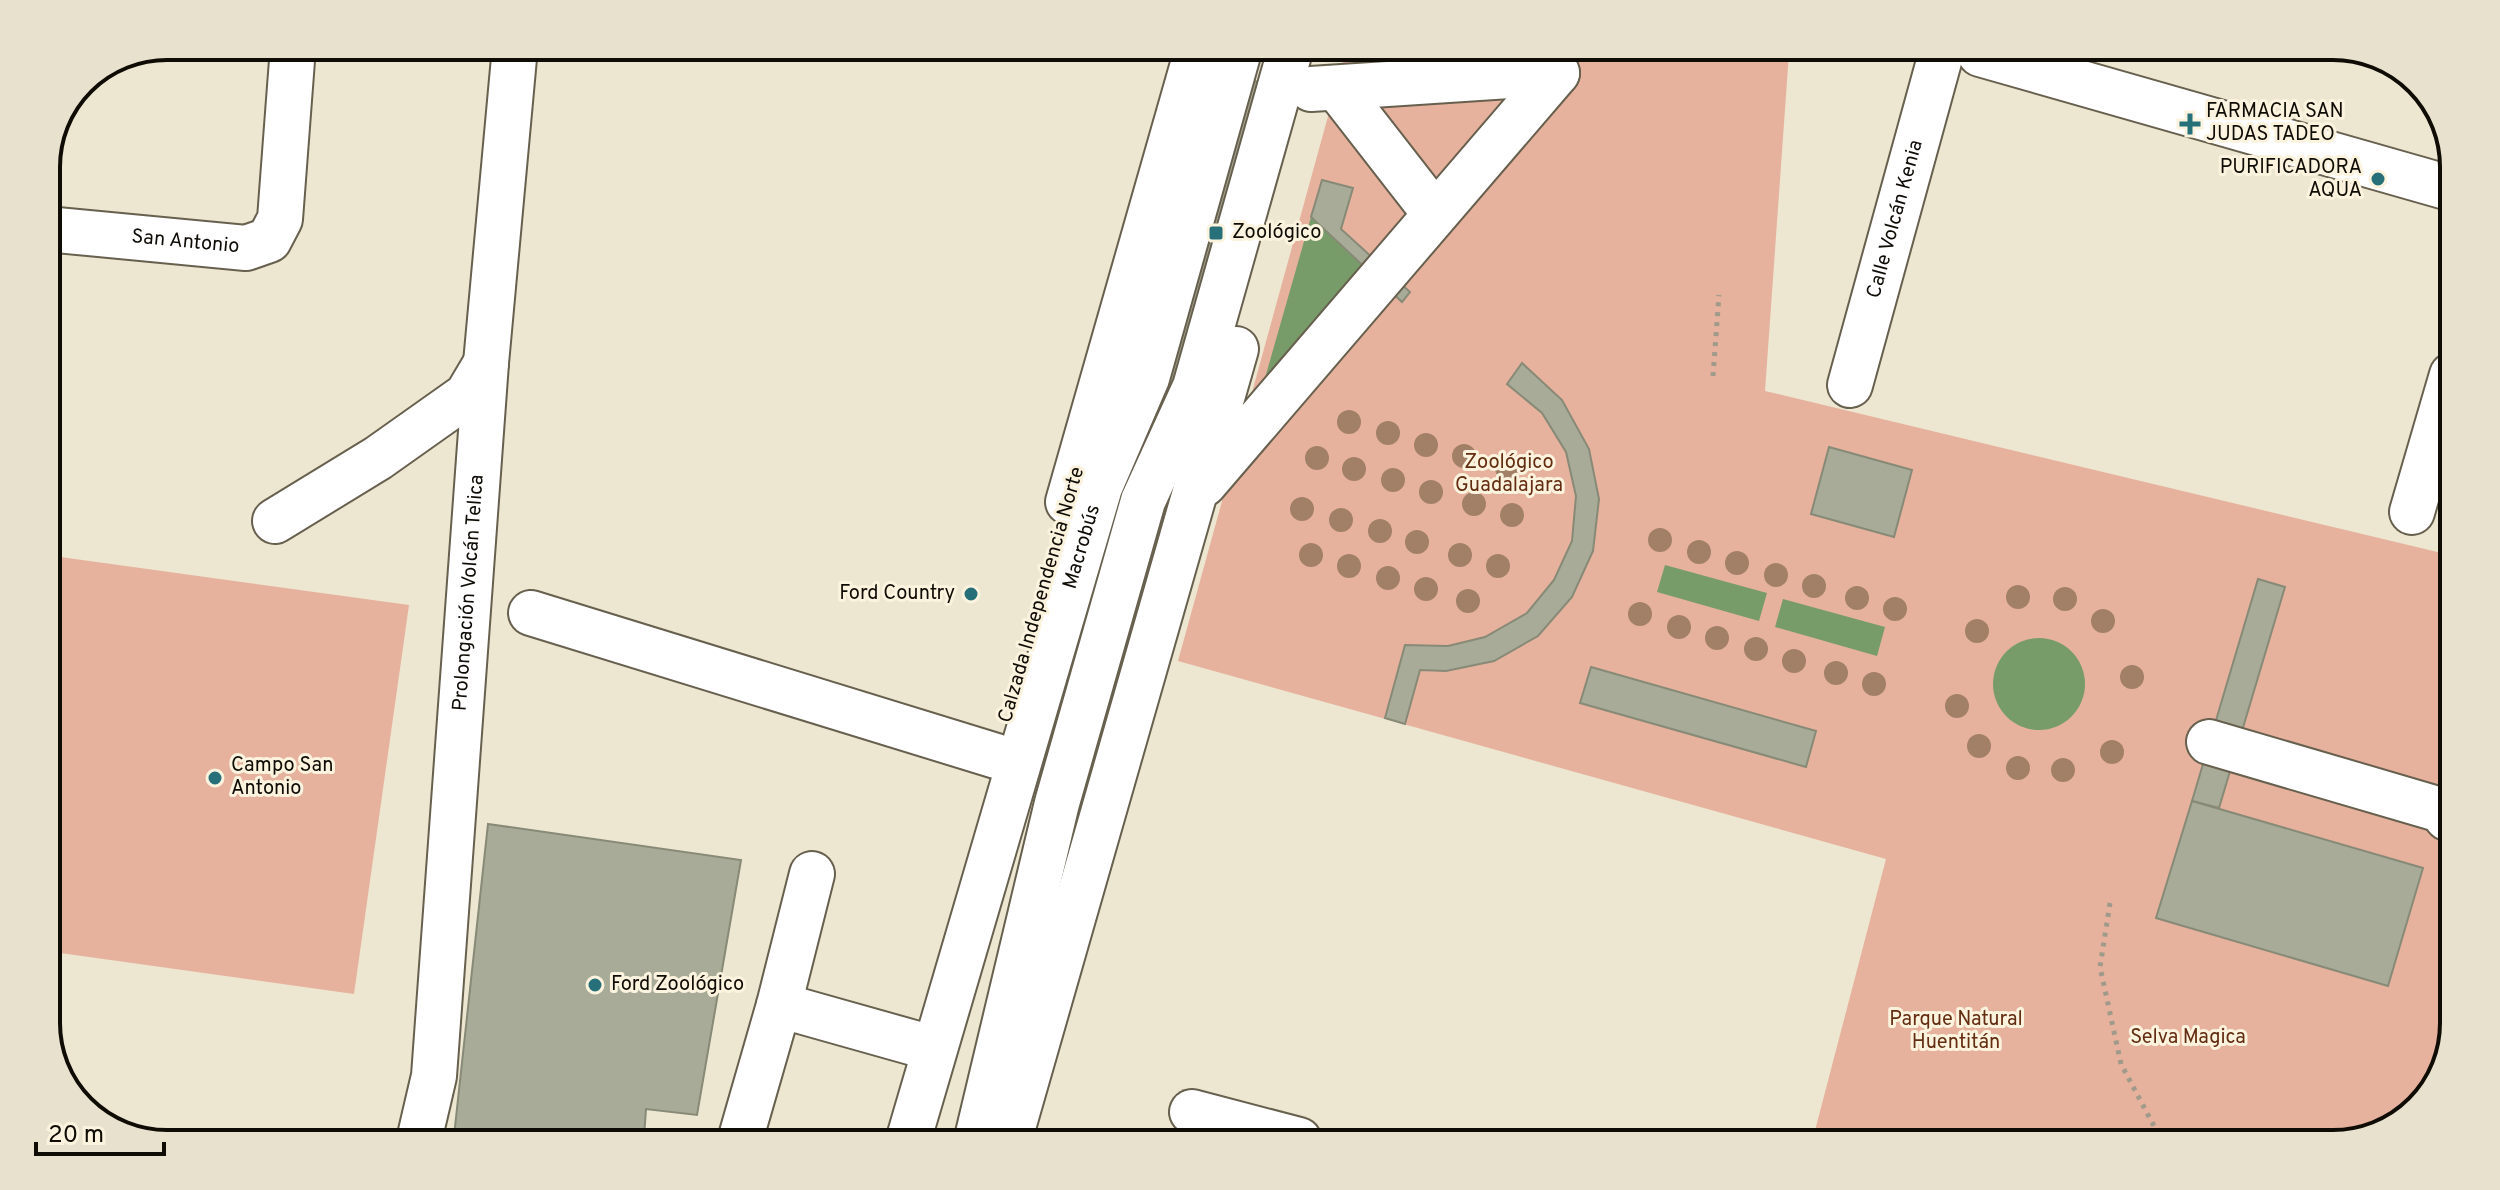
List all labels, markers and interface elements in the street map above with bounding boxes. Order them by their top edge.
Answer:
place label: FARMACIA SAN JUDAS TADEO [2206,99,2344,148]
marker: FARMACIA SAN JUDAS TADEO [2181,115,2199,133]
street label: Calle Volcán Kenia [1861,137,1930,301]
place label: PURIFICADORA AQUA [2220,155,2362,204]
marker: PURIFICADORA AQUA [2369,170,2387,188]
place label: Zoológico [1232,220,1321,246]
street label: San Antonio [130,224,241,260]
marker: Zoológico [1207,224,1225,242]
park label: Zoológico Guadalajara [1455,450,1563,499]
street label: Calzada Independencia Norte [993,464,1091,726]
street label: Prolongación Volcán Telica [448,474,491,712]
street label: Macrobús [1058,502,1107,592]
place label: Ford Country [839,581,955,607]
marker: Ford Country [962,585,980,603]
place label: Campo San Antonio [231,753,333,802]
marker: Campo San Antonio [206,769,224,787]
place label: Ford Zoológico [611,972,744,998]
marker: Ford Zoológico [586,976,604,994]
park label: Parque Natural Huentitán [1889,1007,2023,1056]
park label: Selva Magica [2130,1025,2246,1051]
scale bar [36,1106,164,1156]
text: 20 m [48,1121,104,1151]

